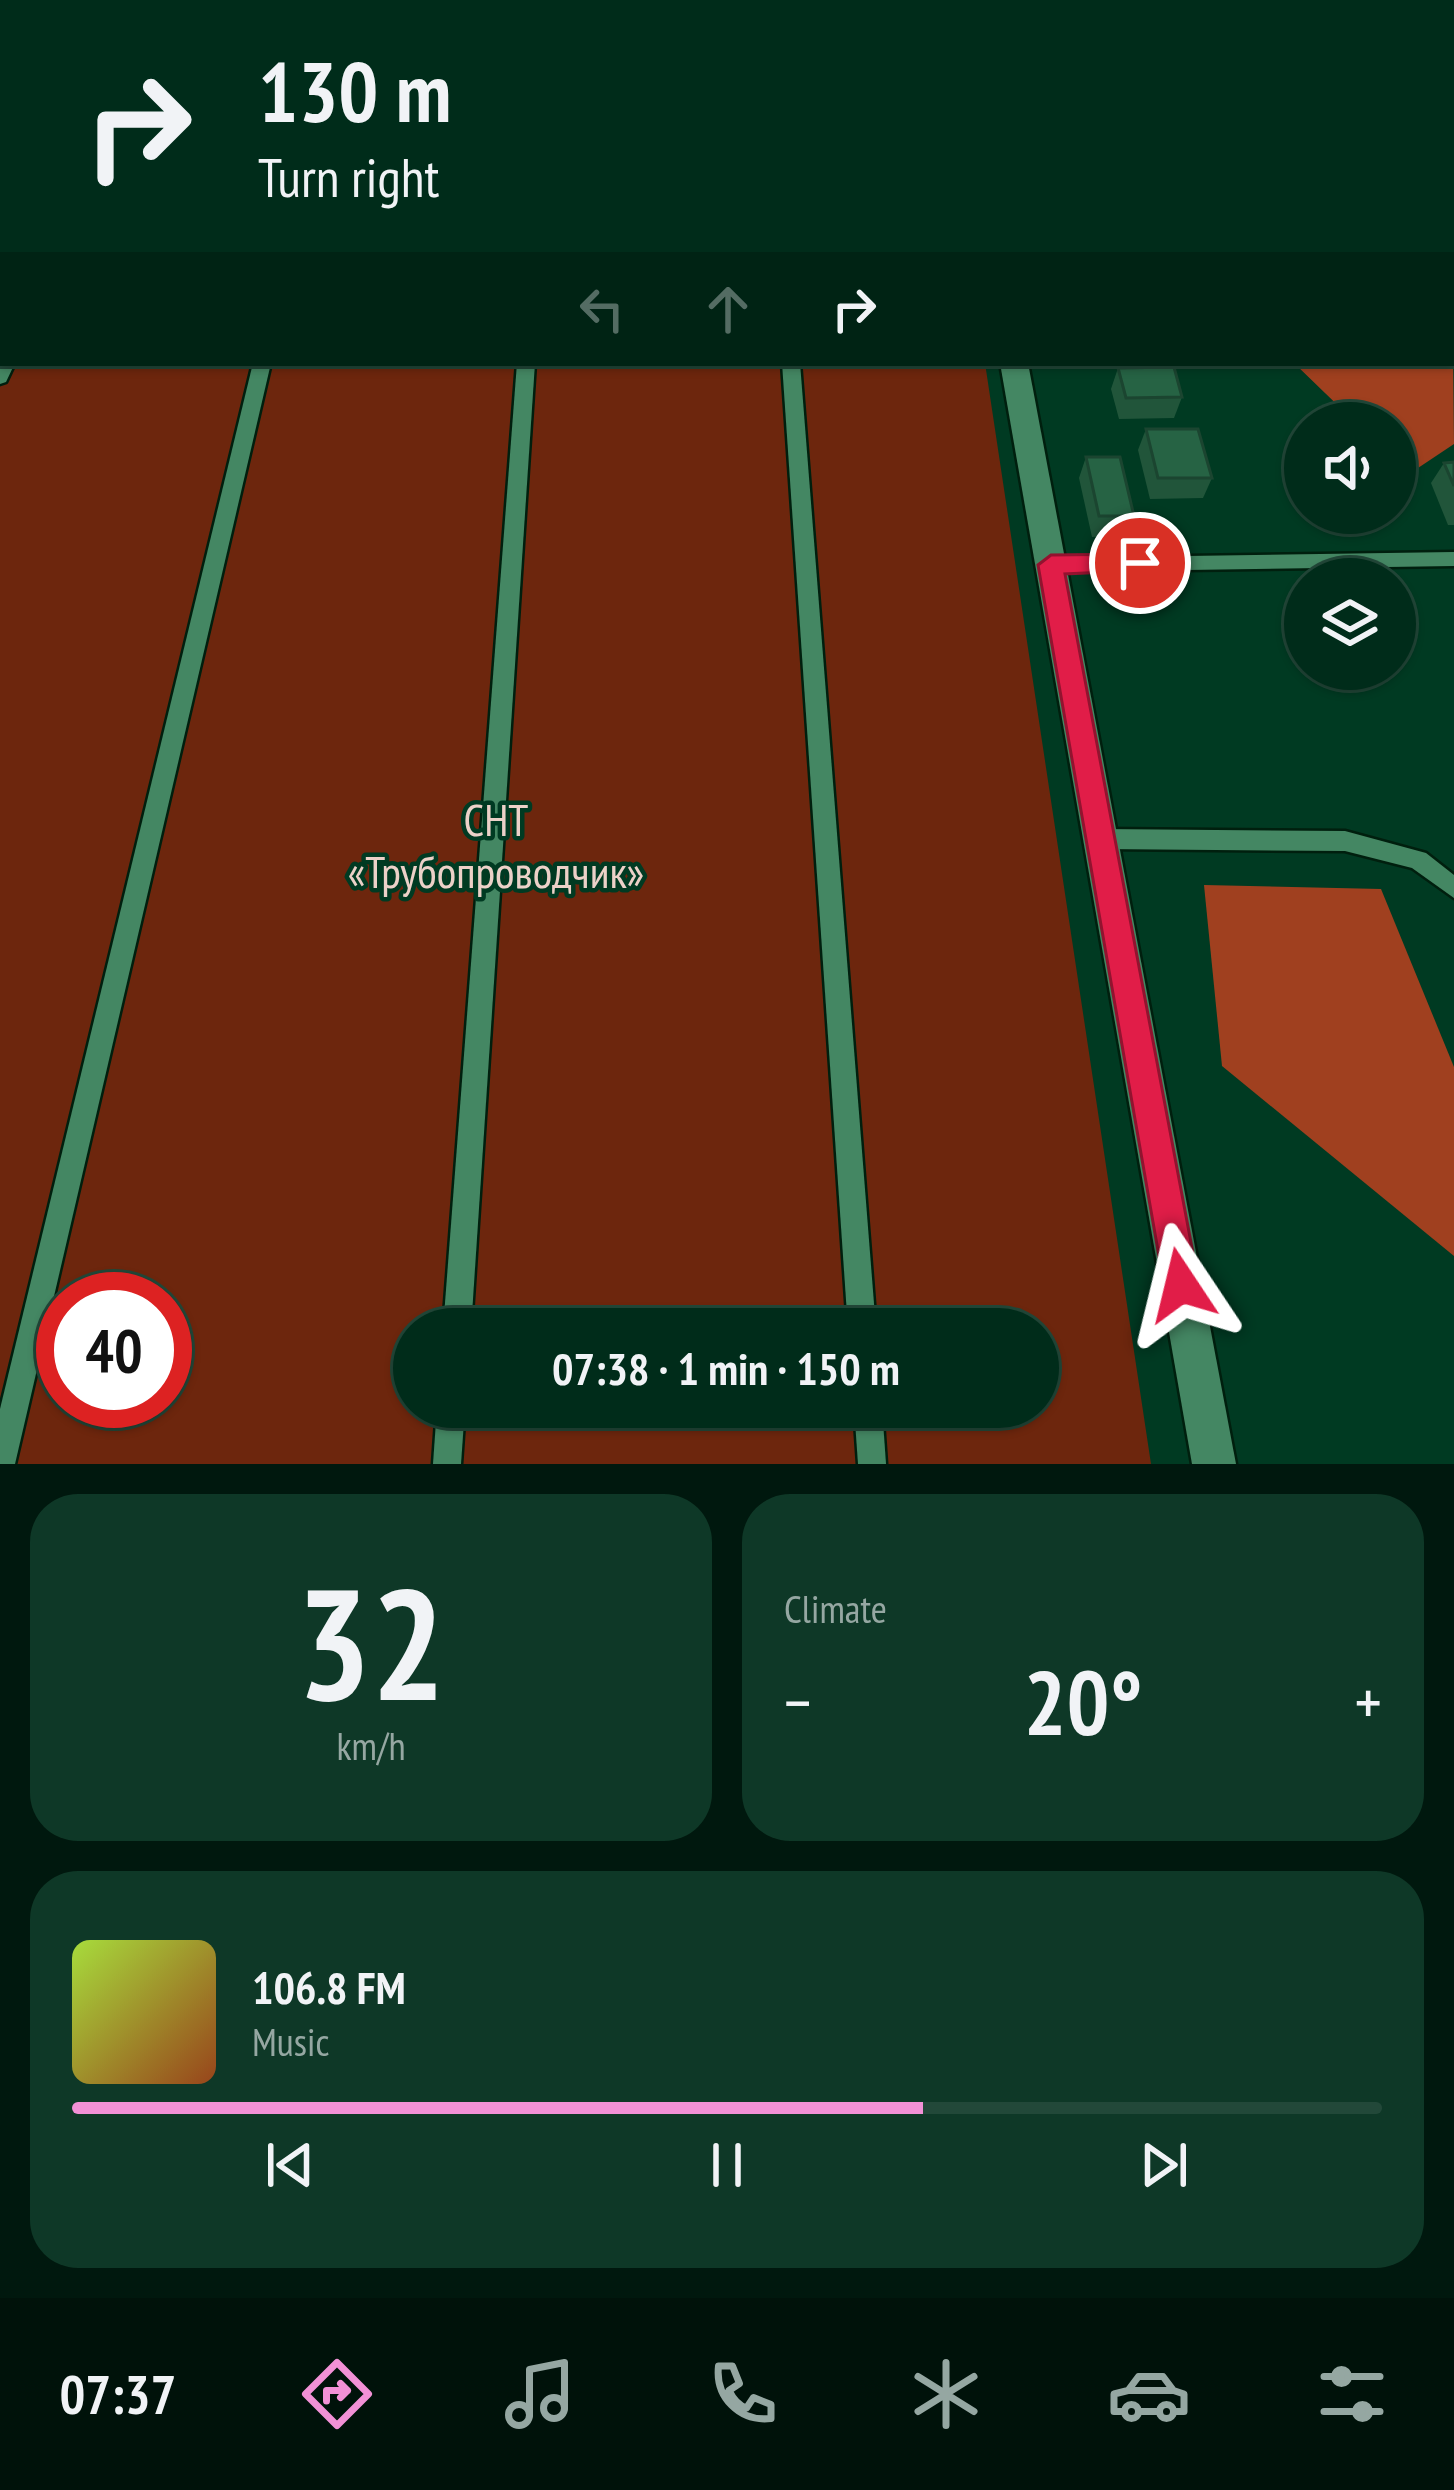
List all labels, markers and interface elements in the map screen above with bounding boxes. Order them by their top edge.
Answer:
text: 130 m [258,36,451,145]
icon: right [60,48,216,204]
text: Turn right [258,142,439,212]
icon: left [569,276,635,342]
icon: ahead [695,276,761,342]
icon: right [821,276,887,342]
map controls [1284,402,1416,690]
button: sound [1284,402,1416,534]
pin [1089,512,1191,614]
icon: arrive [1107,530,1173,596]
button: layers [1284,558,1416,690]
park label: СНТ «Трубопроводчик» [348,790,644,900]
position arrow [1118,1222,1244,1348]
speed limit sign: 40 [36,1272,192,1428]
text: 07:38 · 1 min · 150 m [552,1339,900,1397]
text: 32 [296,1541,446,1743]
text: Climate [784,1583,887,1634]
text: 20° [1024,1643,1142,1760]
text: − [784,1659,811,1744]
text: + [1355,1659,1382,1744]
text: km/h [336,1720,406,1771]
text: 106.8 FM [252,1958,406,2016]
text: Music [252,2016,329,2067]
icon: previous [257,2132,323,2198]
icon: pause [694,2132,760,2198]
icon: next [1131,2132,1197,2198]
icon: directions [295,2352,379,2436]
icon: music [498,2352,582,2436]
icon: phone [701,2352,785,2436]
icon: climate [904,2352,988,2436]
icon: car [1107,2352,1191,2436]
icon: filters [1310,2352,1394,2436]
text: 07:37 [60,2359,176,2429]

